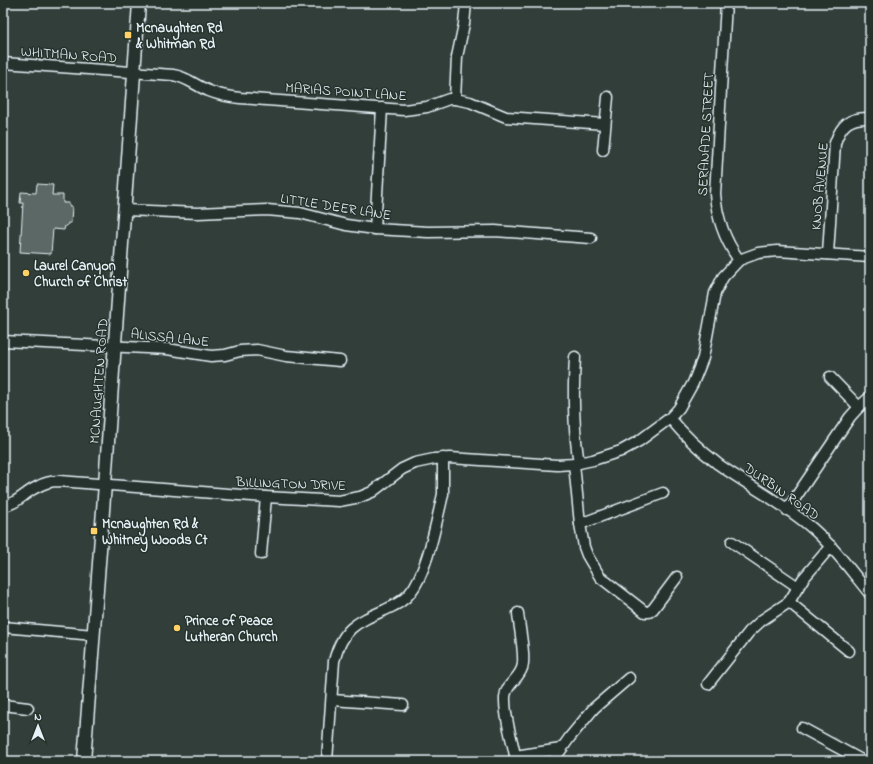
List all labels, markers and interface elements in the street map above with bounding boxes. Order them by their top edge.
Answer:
place label: Mcnaughten Rd & Whitman Rd [135,18,223,55]
marker: Mcnaughten Rd & Whitman Rd [123,30,133,40]
street label: WHITMAN ROAD [20,42,118,69]
street label: SERANADE STREET [693,72,720,197]
street label: MARIAS POINT LANE [284,78,407,107]
street label: KNOB AVENUE [806,141,835,231]
street label: LITTLE DEER LANE [279,188,393,227]
place label: Laurel Canyon Church of Christ [34,256,128,293]
marker: Laurel Canyon Church of Christ [21,268,31,278]
street label: MCNAUGHTEN ROAD [85,318,114,444]
street label: ALISSA LANE [129,324,210,353]
street label: DURBIN ROAD [738,458,823,526]
street label: BILLINGTON DRIVE [234,472,346,497]
place label: Mcnaughten Rd & Whitney Woods Ct [102,514,208,553]
marker: Mcnaughten Rd & Whitney Woods Ct [89,526,99,536]
place label: Prince of Peace Lutheran Church [185,611,278,648]
marker: Prince of Peace Lutheran Church [172,623,182,633]
north arrow [18,706,58,746]
text: N [34,709,42,725]

